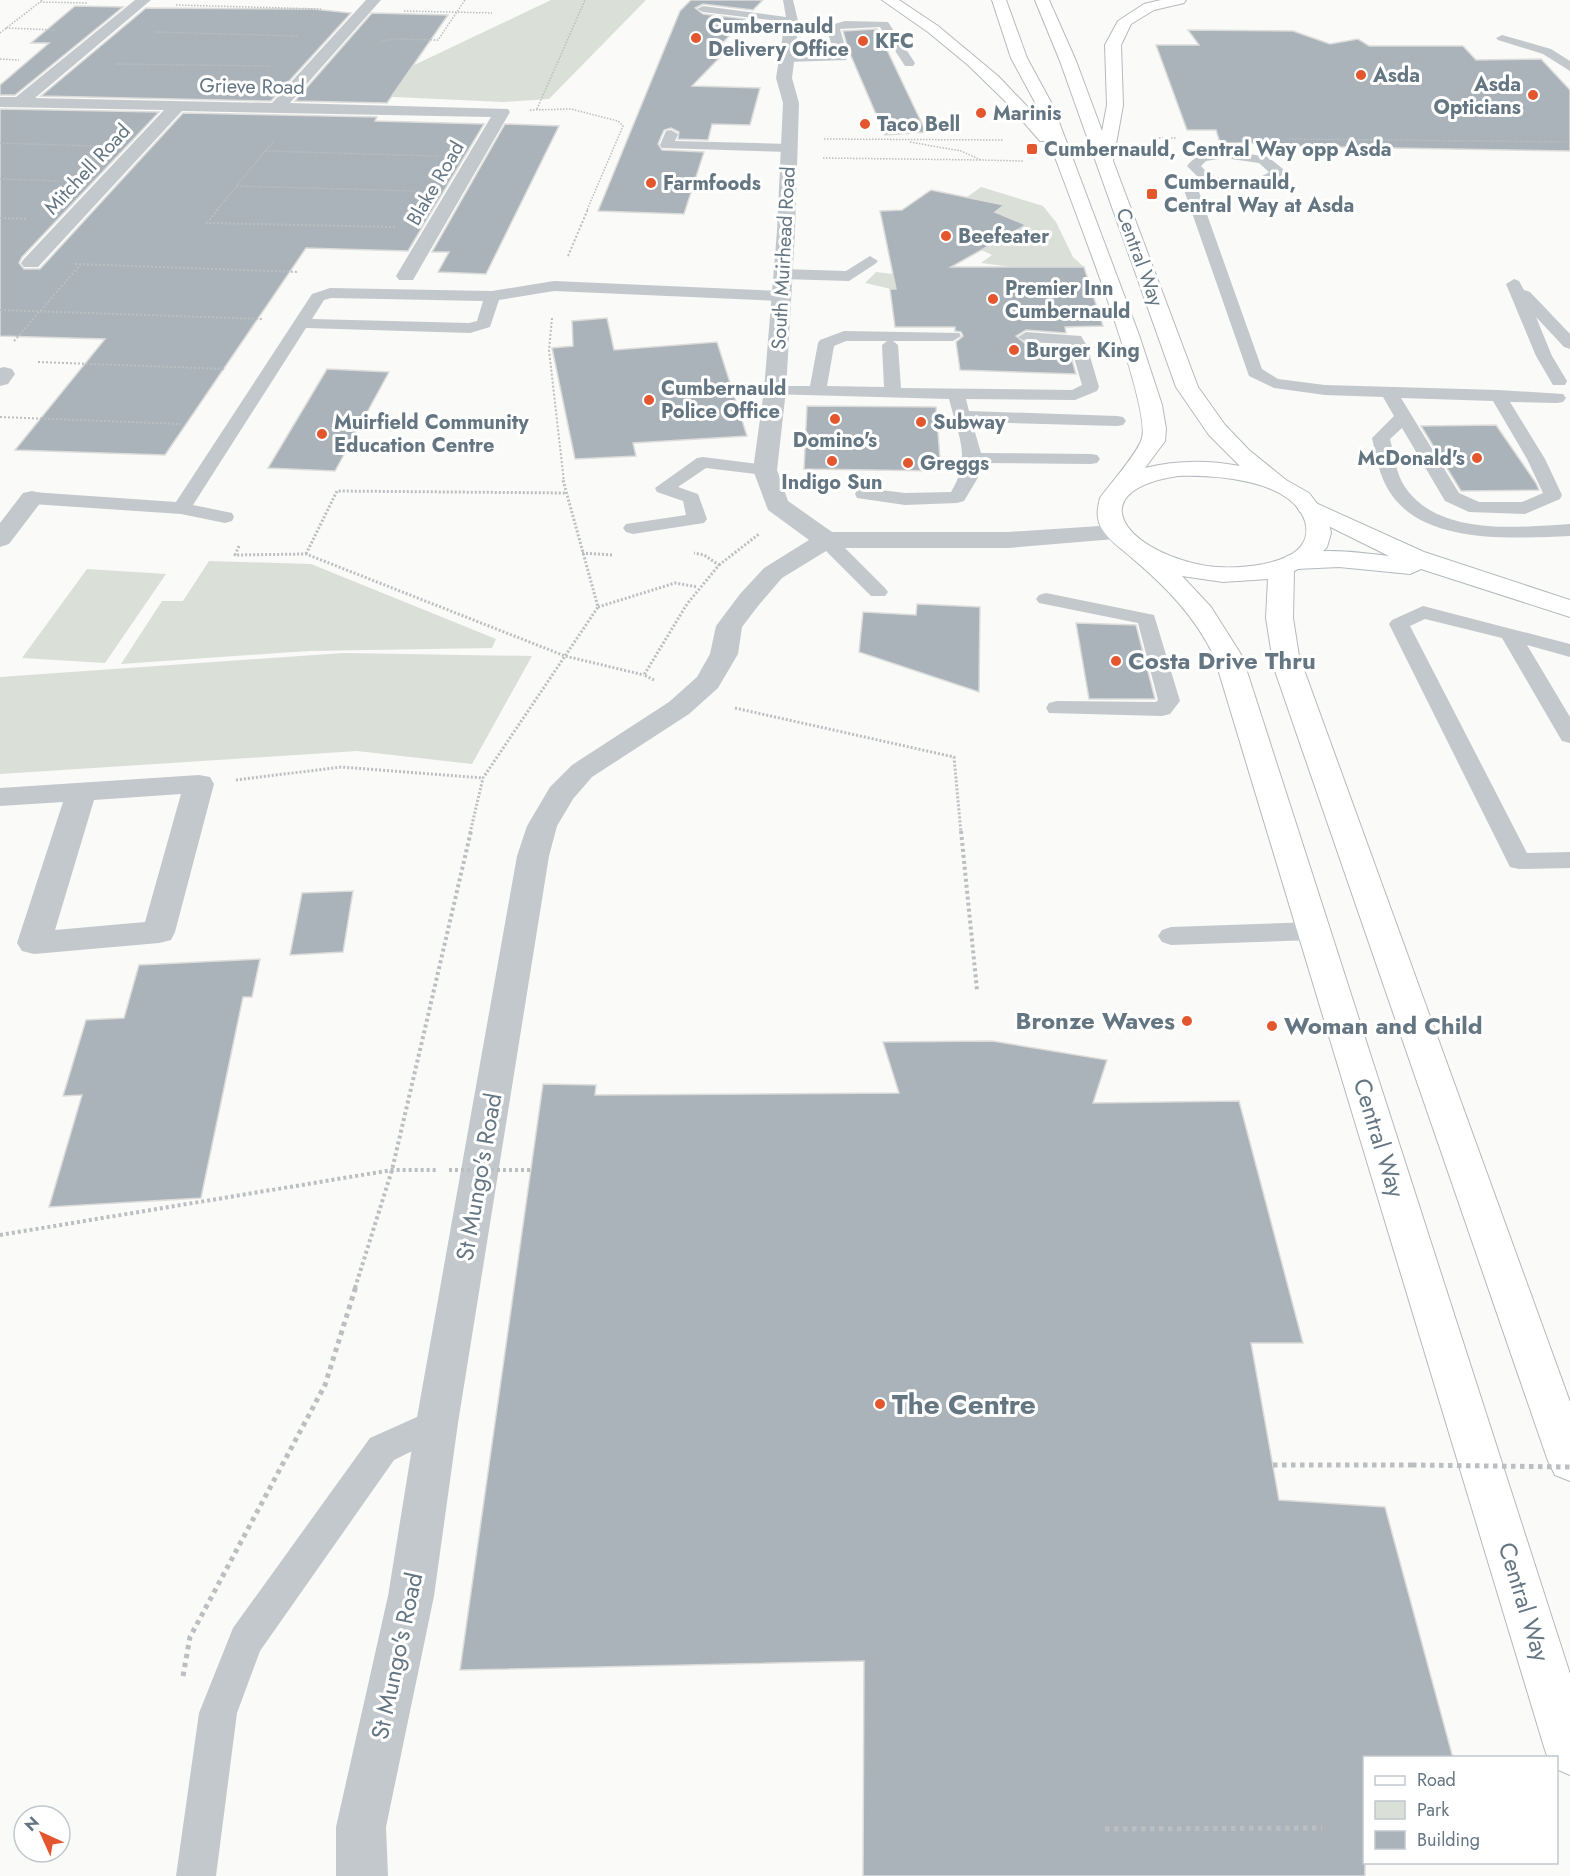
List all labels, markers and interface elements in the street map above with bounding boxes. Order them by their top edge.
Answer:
place label: Cumbernauld Delivery Office [708,12,849,64]
place label: KFC [875,27,914,56]
marker: Cumbernauld Delivery Office [689,31,703,45]
marker: KFC [856,34,870,48]
place label: Asda [1372,61,1420,90]
marker: Asda [1354,68,1368,82]
place label: Asda Opticians [1434,70,1521,122]
street label: Grieve Road [199,71,305,102]
marker: Asda Opticians [1526,88,1540,102]
place label: Marinis [993,99,1061,128]
marker: Marinis [974,106,988,120]
place label: Taco Bell [877,110,960,139]
street label: Mitchell Road [38,117,137,221]
marker: Taco Bell [858,117,872,131]
place label: Cumbernauld, Central Way opp Asda [1044,135,1392,164]
street label: Blake Road [400,136,471,231]
marker: Cumbernauld, Central Way opp Asda [1025,142,1039,156]
street label: South Muirhead Road [764,166,803,350]
place label: Cumbernauld, Central Way at Asda [1164,168,1354,220]
place label: Farmfoods [663,169,761,198]
marker: Farmfoods [644,176,658,190]
marker: Cumbernauld, Central Way at Asda [1145,187,1159,201]
street label: Central Way [1108,204,1171,310]
place label: Beefeater [958,222,1050,251]
marker: Beefeater [939,229,953,243]
place label: Premier Inn Cumbernauld [1005,274,1130,326]
marker: Premier Inn Cumbernauld [986,292,1000,306]
place label: Burger King [1026,336,1140,365]
marker: Burger King [1007,343,1021,357]
place label: Cumbernauld Police Office [661,374,786,426]
marker: Cumbernauld Police Office [642,393,656,407]
place label: Muirfield Community Education Centre [334,408,529,460]
place label: Subway [933,408,1006,437]
marker: Domino's [828,412,842,426]
marker: Subway [914,415,928,429]
place label: Domino's [793,426,877,455]
marker: Muirfield Community Education Centre [315,427,329,441]
place label: McDonald's [1358,444,1465,473]
place label: Greggs [920,449,989,478]
marker: McDonald's [1470,451,1484,465]
marker: Indigo Sun [825,454,839,468]
marker: Greggs [901,456,915,470]
place label: Indigo Sun [781,468,883,497]
place label: Costa Drive Thru [1128,643,1316,678]
marker: Costa Drive Thru [1109,654,1123,668]
place label: Bronze Waves [1016,1003,1175,1038]
place label: Woman and Child [1284,1008,1483,1043]
marker: Bronze Waves [1180,1014,1194,1028]
marker: Woman and Child [1265,1019,1279,1033]
street label: Central Way [1345,1074,1414,1202]
street label: St Mungo's Road [447,1090,510,1264]
place label: The Centre [892,1384,1036,1425]
marker: The Centre [873,1397,887,1411]
street label: Central Way [1490,1538,1559,1666]
street label: St Mungo's Road [362,1569,431,1743]
legend [1363,1756,1558,1864]
text: Road [1417,1767,1456,1793]
text: Park [1417,1797,1449,1823]
north arrow [12,1804,72,1864]
text: N [19,1811,44,1836]
text: Building [1417,1827,1480,1853]

